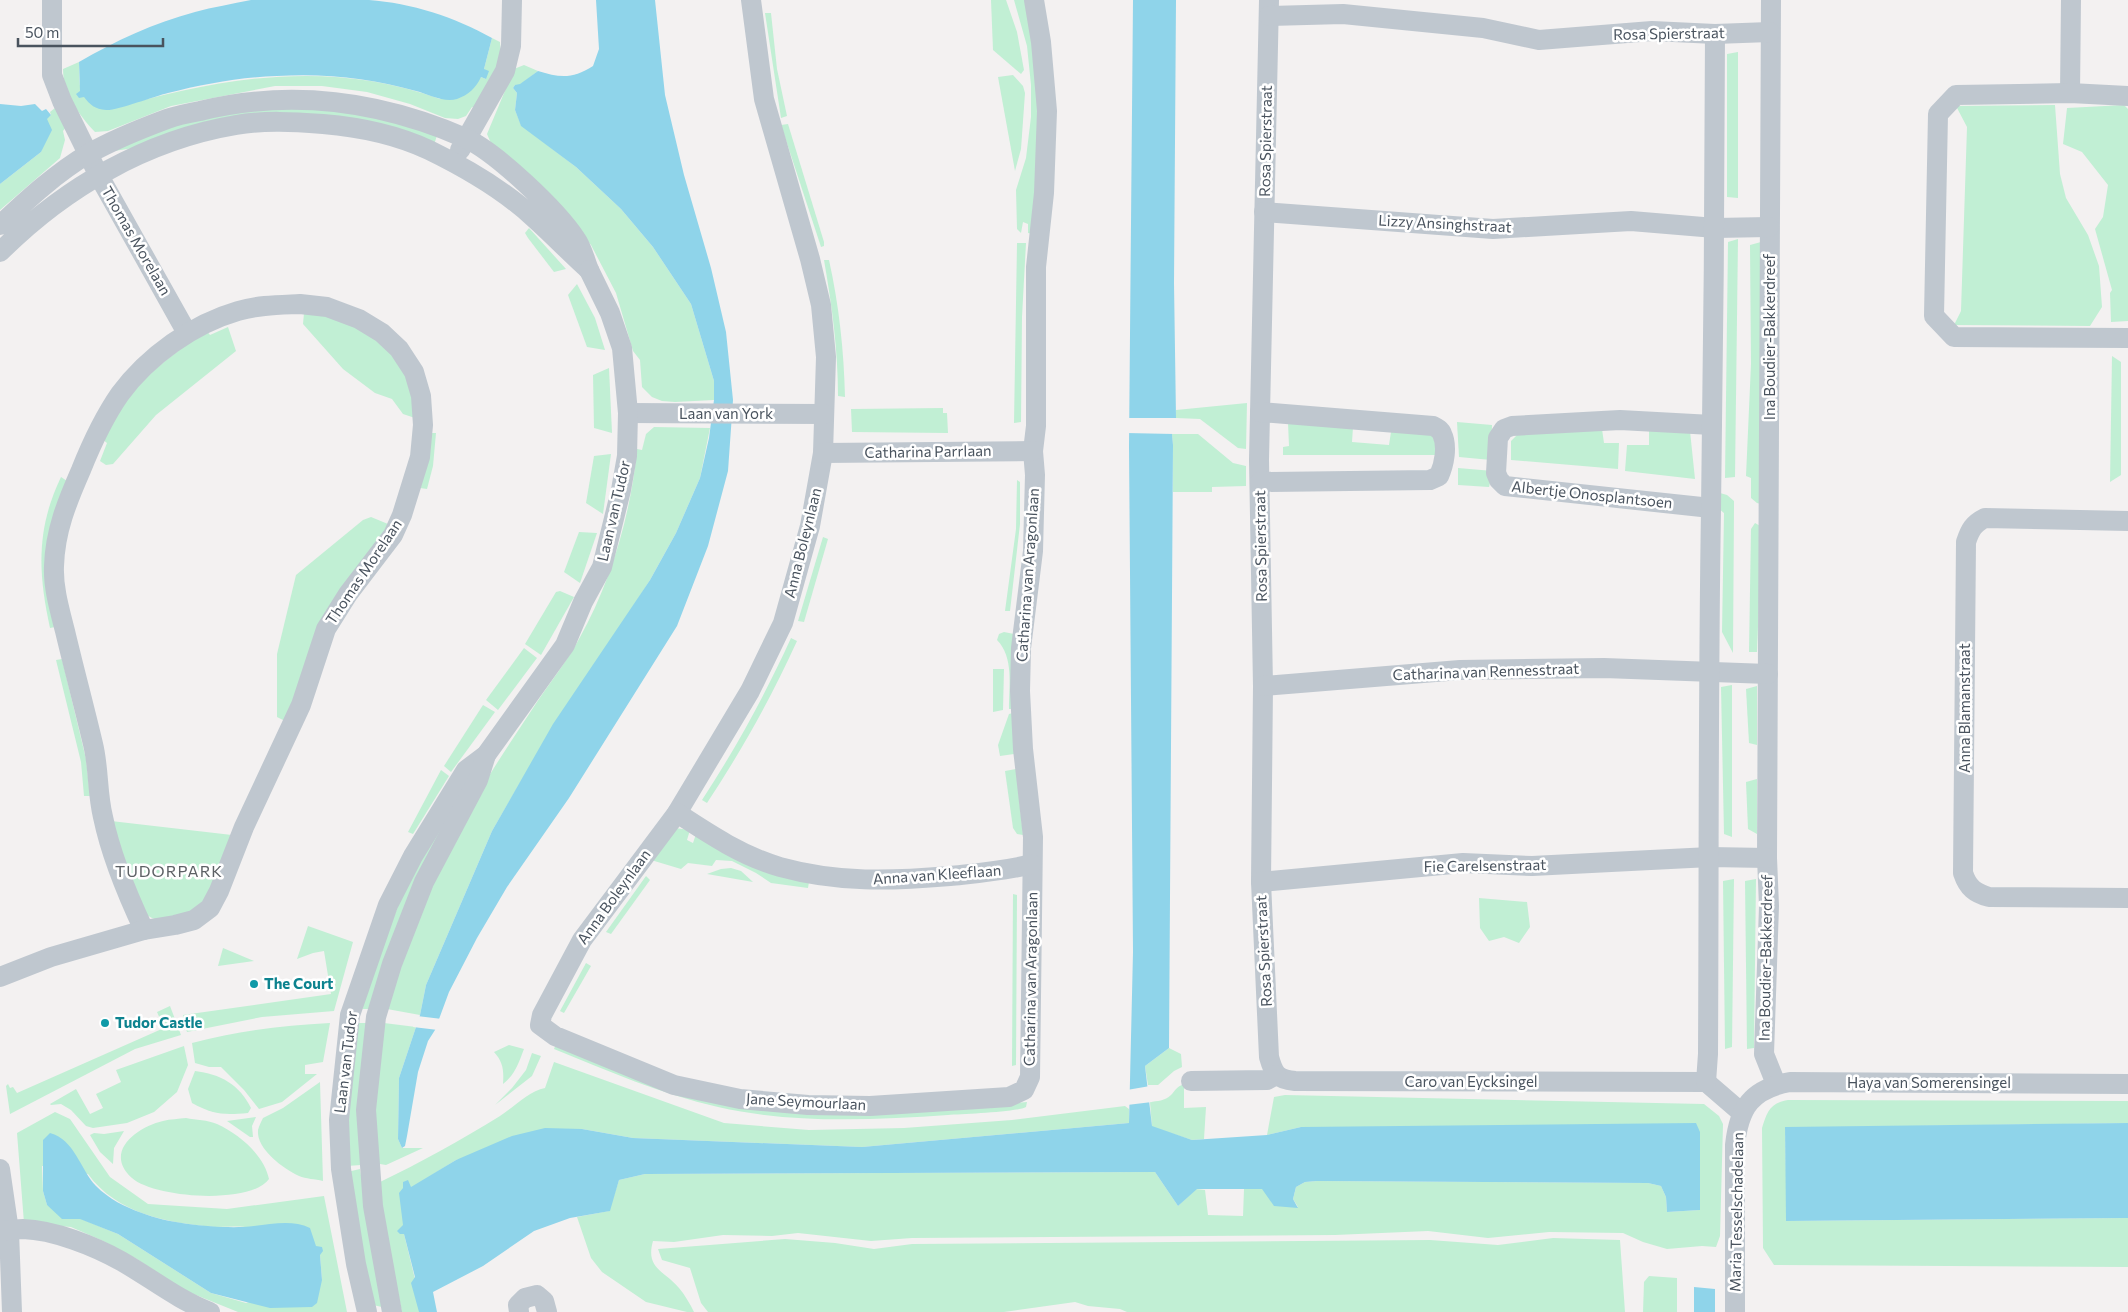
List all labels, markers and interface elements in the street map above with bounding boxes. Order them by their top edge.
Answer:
scale bar [18,15,162,47]
text: 50 m [25,23,59,41]
street label: Rosa Spierstraat [1613,23,1725,43]
street label: Rosa Spierstraat [1255,85,1275,197]
street label: Thomas Morelaan [98,183,175,298]
street label: Lizzy Ansinghstraat [1378,211,1512,235]
street label: Ina Boudier-Bakkerdreef [1760,254,1778,420]
street label: Laan van York [679,404,773,422]
street label: Catharina Parrlaan [864,441,992,461]
street label: Laan van Tudor [593,459,633,563]
street label: Albertje Onosplantsoen [1511,477,1673,511]
street label: Anna Boleynlaan [780,486,824,600]
street label: Catharina van Aragonlaan [1012,487,1042,663]
street label: Rosa Spierstraat [1250,490,1270,602]
street label: Thomas Morelaan [321,515,405,627]
street label: Anna Blamanstraat [1955,643,1973,773]
street label: Catharina van Rennesstraat [1392,659,1580,683]
street label: Anna Boleynlaan [573,845,654,947]
street label: Fie Carelsenstraat [1423,855,1547,875]
district label: TUDORPARK [115,861,223,880]
street label: Anna van Kleeflaan [872,861,1002,887]
street label: Ina Boudier-Bakkerdreef [1755,875,1775,1041]
street label: Catharina van Aragonlaan [1019,892,1041,1066]
street label: Rosa Spierstraat [1251,895,1275,1007]
place label: The Court [264,974,333,992]
marker: The Court [248,978,260,990]
street label: Laan van Tudor [330,1010,360,1114]
place label: Tudor Castle [115,1013,203,1031]
marker: Tudor Castle [99,1017,111,1029]
street label: Caro van Eycksingel [1404,1072,1538,1090]
street label: Haya van Somerensingel [1847,1073,2011,1091]
street label: Jane Seymourlaan [745,1089,867,1113]
street label: Maria Tesselschadelaan [1726,1132,1746,1292]

